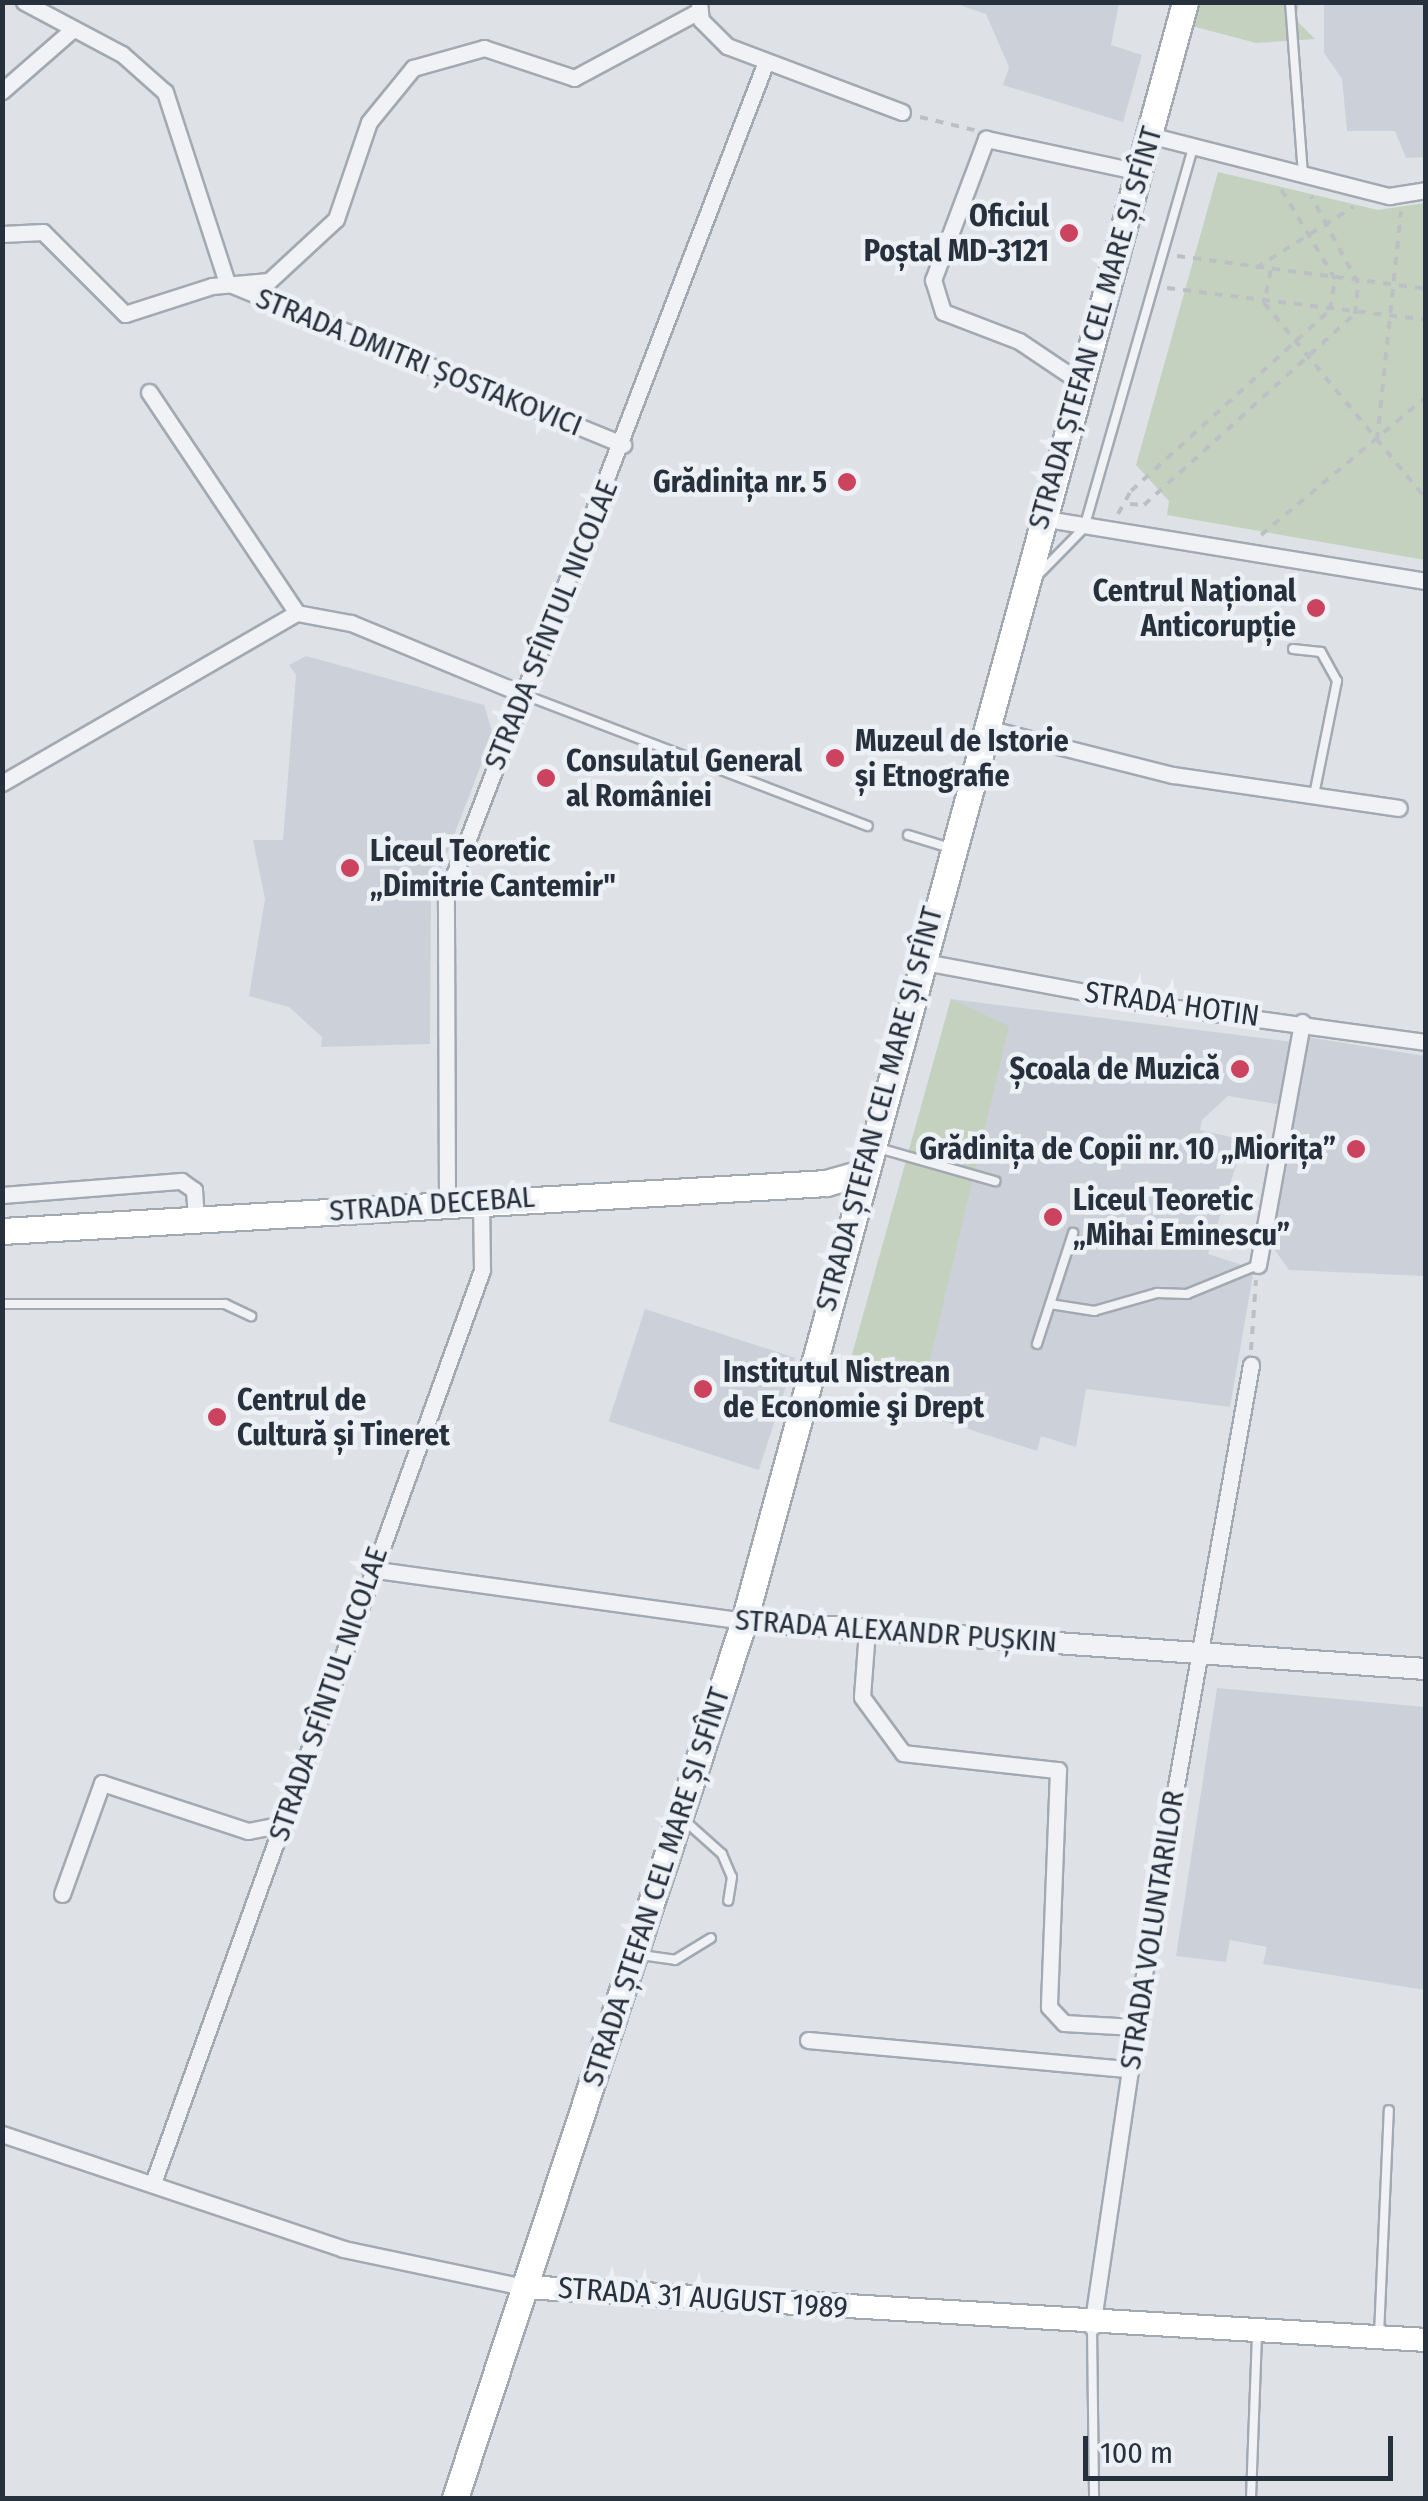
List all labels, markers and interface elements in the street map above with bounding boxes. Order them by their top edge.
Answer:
street label: STRADA ȘTEFAN CEL MARE ȘI SFÎNT [1020,123,1170,533]
place label: Oficiul Poștal MD-3121 [864,198,1049,268]
marker: Oficiul Poștal MD-3121 [1058,222,1080,244]
street label: STRADA DMITRI ȘOSTAKOVICI [251,280,587,444]
place label: Grădinița nr. 5 [653,464,827,500]
marker: Grădinița nr. 5 [836,471,858,493]
street label: STRADA SFÎNTUL NICOLAE [476,475,626,775]
place label: Centrul Național Anticorupție [1093,573,1296,644]
marker: Centrul Național Anticorupție [1305,597,1327,619]
place label: Muzeul de Istorie și Etnografie [855,723,1069,794]
place label: Consulatul General al României [566,743,802,814]
marker: Muzeul de Istorie și Etnografie [824,747,846,769]
marker: Consulatul General al României [535,767,557,789]
place label: Liceul Teoretic „Dimitrie Cantemir" [370,833,616,904]
marker: Liceul Teoretic „Dimitrie Cantemir" [339,857,361,879]
street label: STRADA ȘTEFAN CEL MARE ȘI SFÎNT [808,903,950,1315]
street label: STRADA HOTIN [1082,974,1262,1034]
place label: Școala de Muzică [1009,1051,1220,1087]
marker: Școala de Muzică [1229,1058,1251,1080]
place label: Grădinița de Copii nr. 10 „Miorița” [919,1131,1336,1167]
marker: Grădinița de Copii nr. 10 „Miorița” [1345,1138,1367,1160]
street label: STRADA DECEBAL [328,1179,536,1229]
place label: Liceul Teoretic „Mihai Eminescu” [1073,1182,1290,1252]
marker: Liceul Teoretic „Mihai Eminescu” [1042,1206,1064,1228]
place label: Institutul Nistrean de Economie şi Drept [723,1354,984,1424]
marker: Institutul Nistrean de Economie şi Drept [692,1378,714,1400]
place label: Centrul de Cultură și Tineret [237,1382,450,1452]
marker: Centrul de Cultură și Tineret [206,1406,228,1428]
street label: STRADA SFÎNTUL NICOLAE [261,1542,395,1846]
street label: STRADA ALEXANDR PUȘKIN [734,1602,1058,1660]
street label: STRADA ȘTEFAN CEL MARE ȘI SFÎNT [574,1683,738,2091]
street label: STRADA VOLUNTARILOR [1112,1788,1192,2072]
street label: STRADA 31 AUGUST 1989 [557,2270,849,2326]
scale bar [1088,2416,1398,2478]
text: 100 m [1100,2435,1173,2471]

